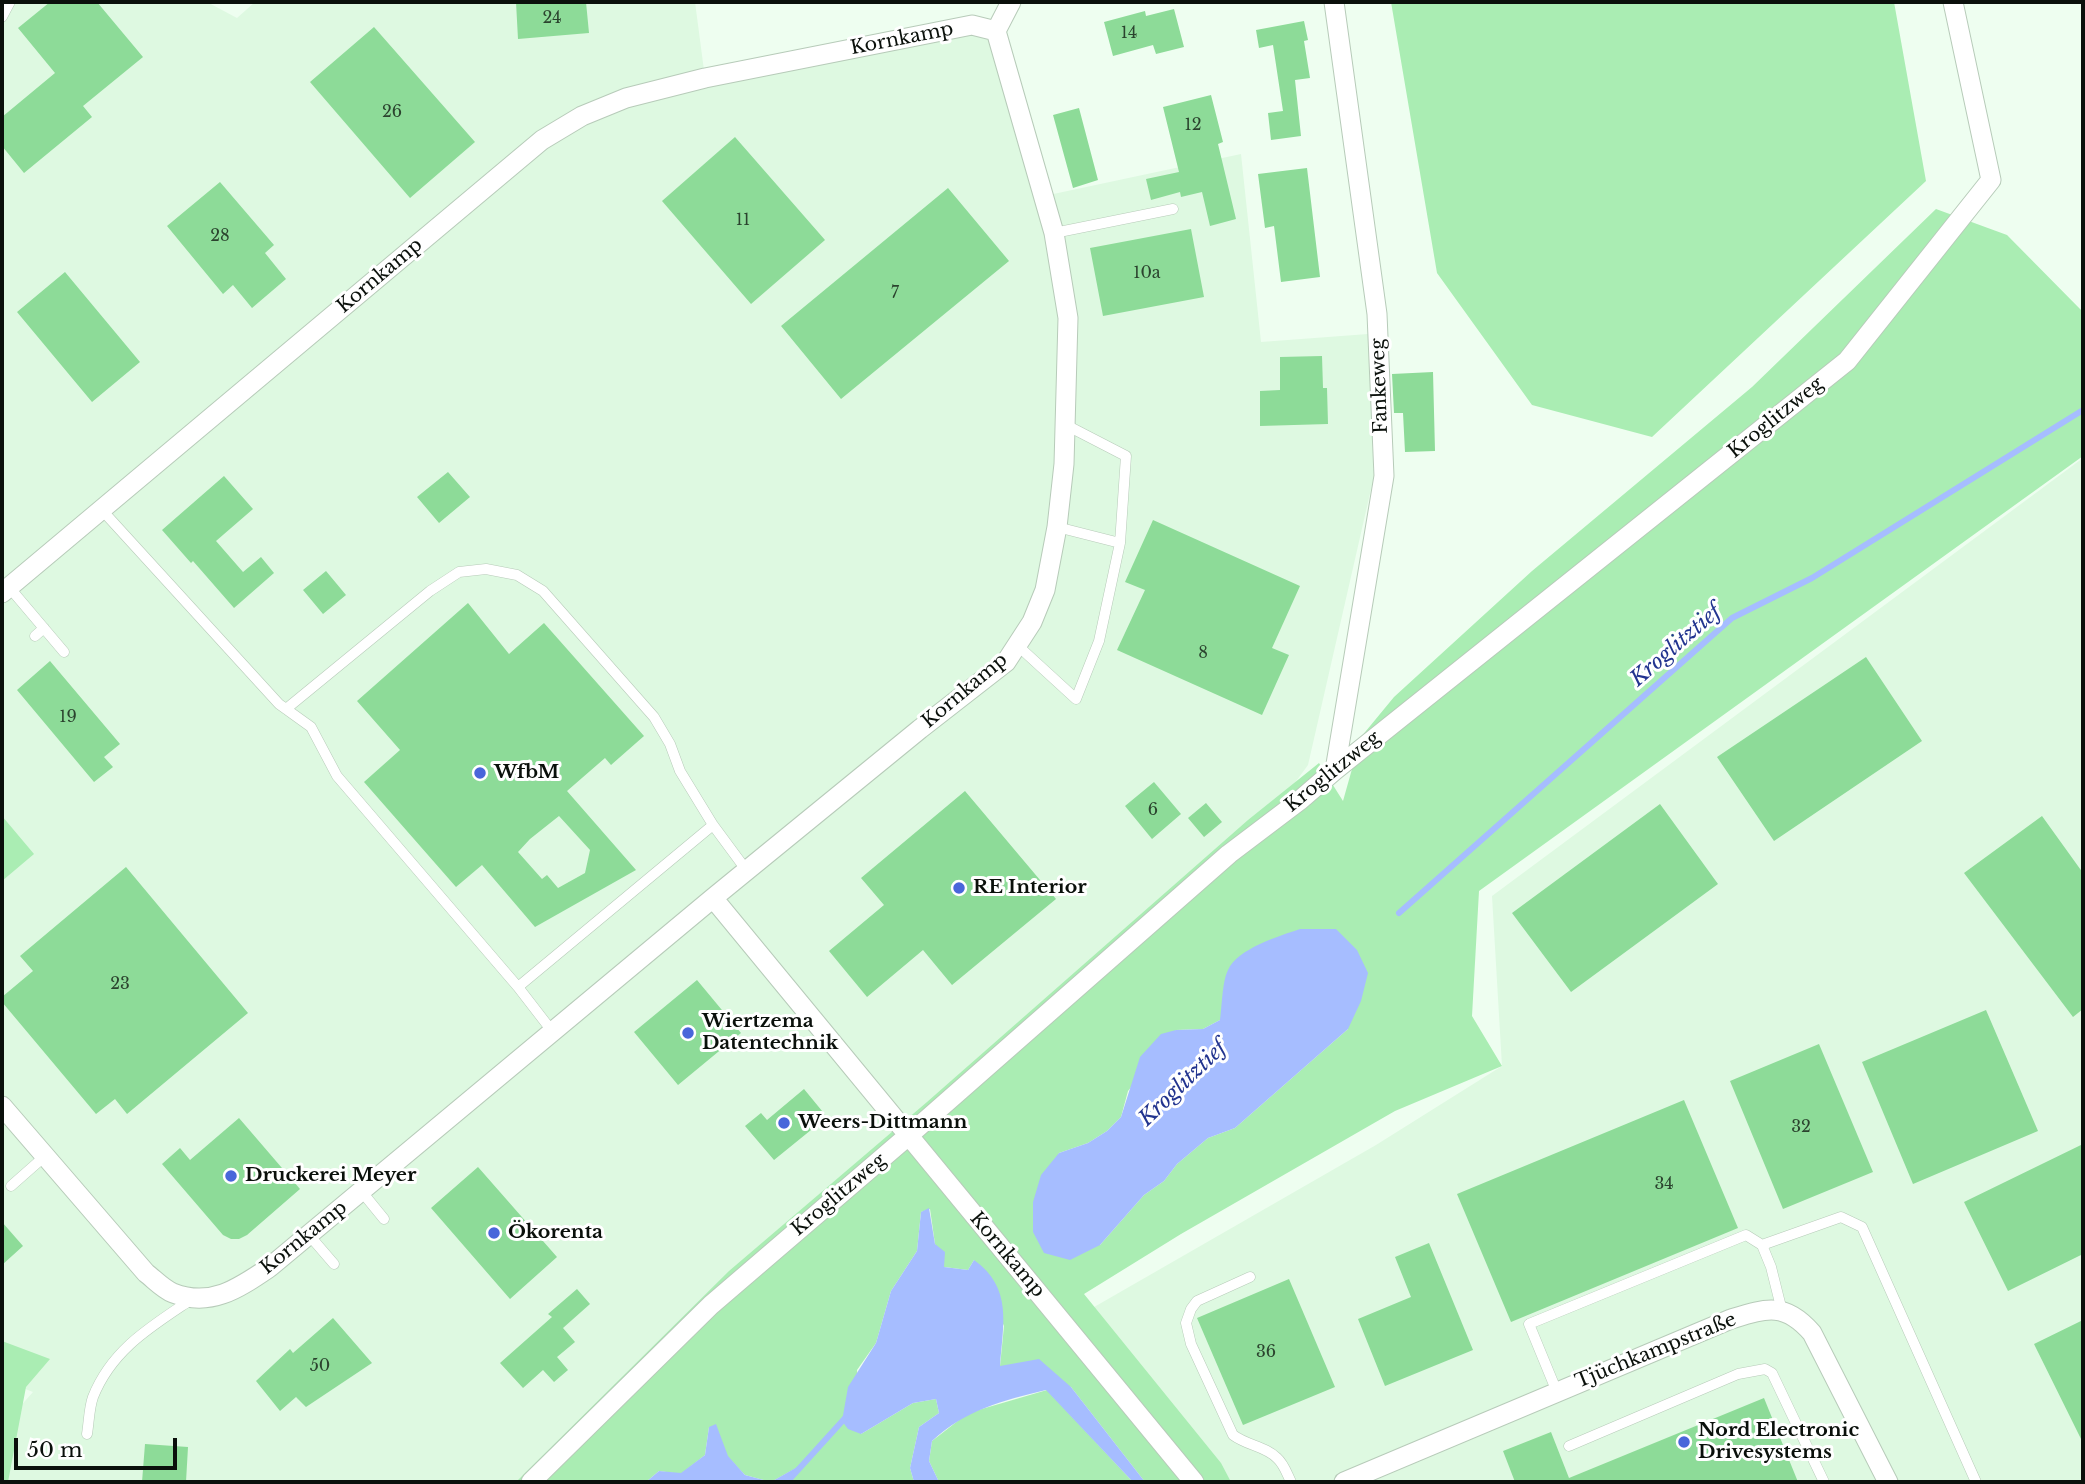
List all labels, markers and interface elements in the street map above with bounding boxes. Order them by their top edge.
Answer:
house number: 24 [542,8,562,28]
street label: Kornkamp [849,18,955,60]
house number: 14 [1121,23,1137,43]
house number: 26 [382,102,402,122]
house number: 12 [1185,115,1201,135]
house number: 11 [736,210,750,230]
house number: 28 [210,226,230,246]
street label: Kornkamp [333,234,427,318]
house number: 10a [1133,263,1161,283]
house number: 7 [891,283,899,303]
street label: Fankeweg [1367,338,1393,434]
street label: Kroglitzweg [1724,373,1828,463]
water label: Kroglitztief [1626,600,1726,692]
house number: 8 [1198,643,1208,663]
street label: Kornkamp [918,649,1012,733]
house number: 19 [59,707,77,727]
street label: Kroglitzweg [1281,727,1385,817]
place label: WfbM [494,762,559,784]
marker: WfbM [472,765,488,781]
house number: 6 [1148,800,1158,820]
place label: RE Interior [973,877,1087,899]
marker: RE Interior [951,880,967,896]
house number: 23 [110,974,130,994]
place label: Wiertzema Datentechnik [702,1011,838,1055]
marker: Wiertzema Datentechnik [680,1025,696,1041]
water label: Kroglitztief [1134,1036,1232,1132]
place label: Weers-Dittmann [798,1112,967,1134]
marker: Weers-Dittmann [776,1115,792,1131]
house number: 32 [1791,1117,1811,1137]
street label: Kroglitzweg [787,1149,891,1241]
place label: Druckerei Meyer [245,1165,416,1187]
marker: Druckerei Meyer [223,1168,239,1184]
house number: 34 [1654,1174,1674,1194]
street label: Kornkamp [256,1196,352,1280]
street label: Kornkamp [965,1208,1049,1302]
place label: Ökorenta [508,1222,603,1244]
marker: Ökorenta [486,1225,502,1241]
street label: Tjüchkampstraße [1572,1308,1740,1394]
house number: 36 [1256,1342,1276,1362]
house number: 50 [310,1356,330,1376]
place label: Nord Electronic Drivesystems [1698,1420,1859,1464]
scale bar [18,1424,180,1468]
marker: Nord Electronic Drivesystems [1676,1434,1692,1450]
text: 50 m [27,1437,82,1463]

